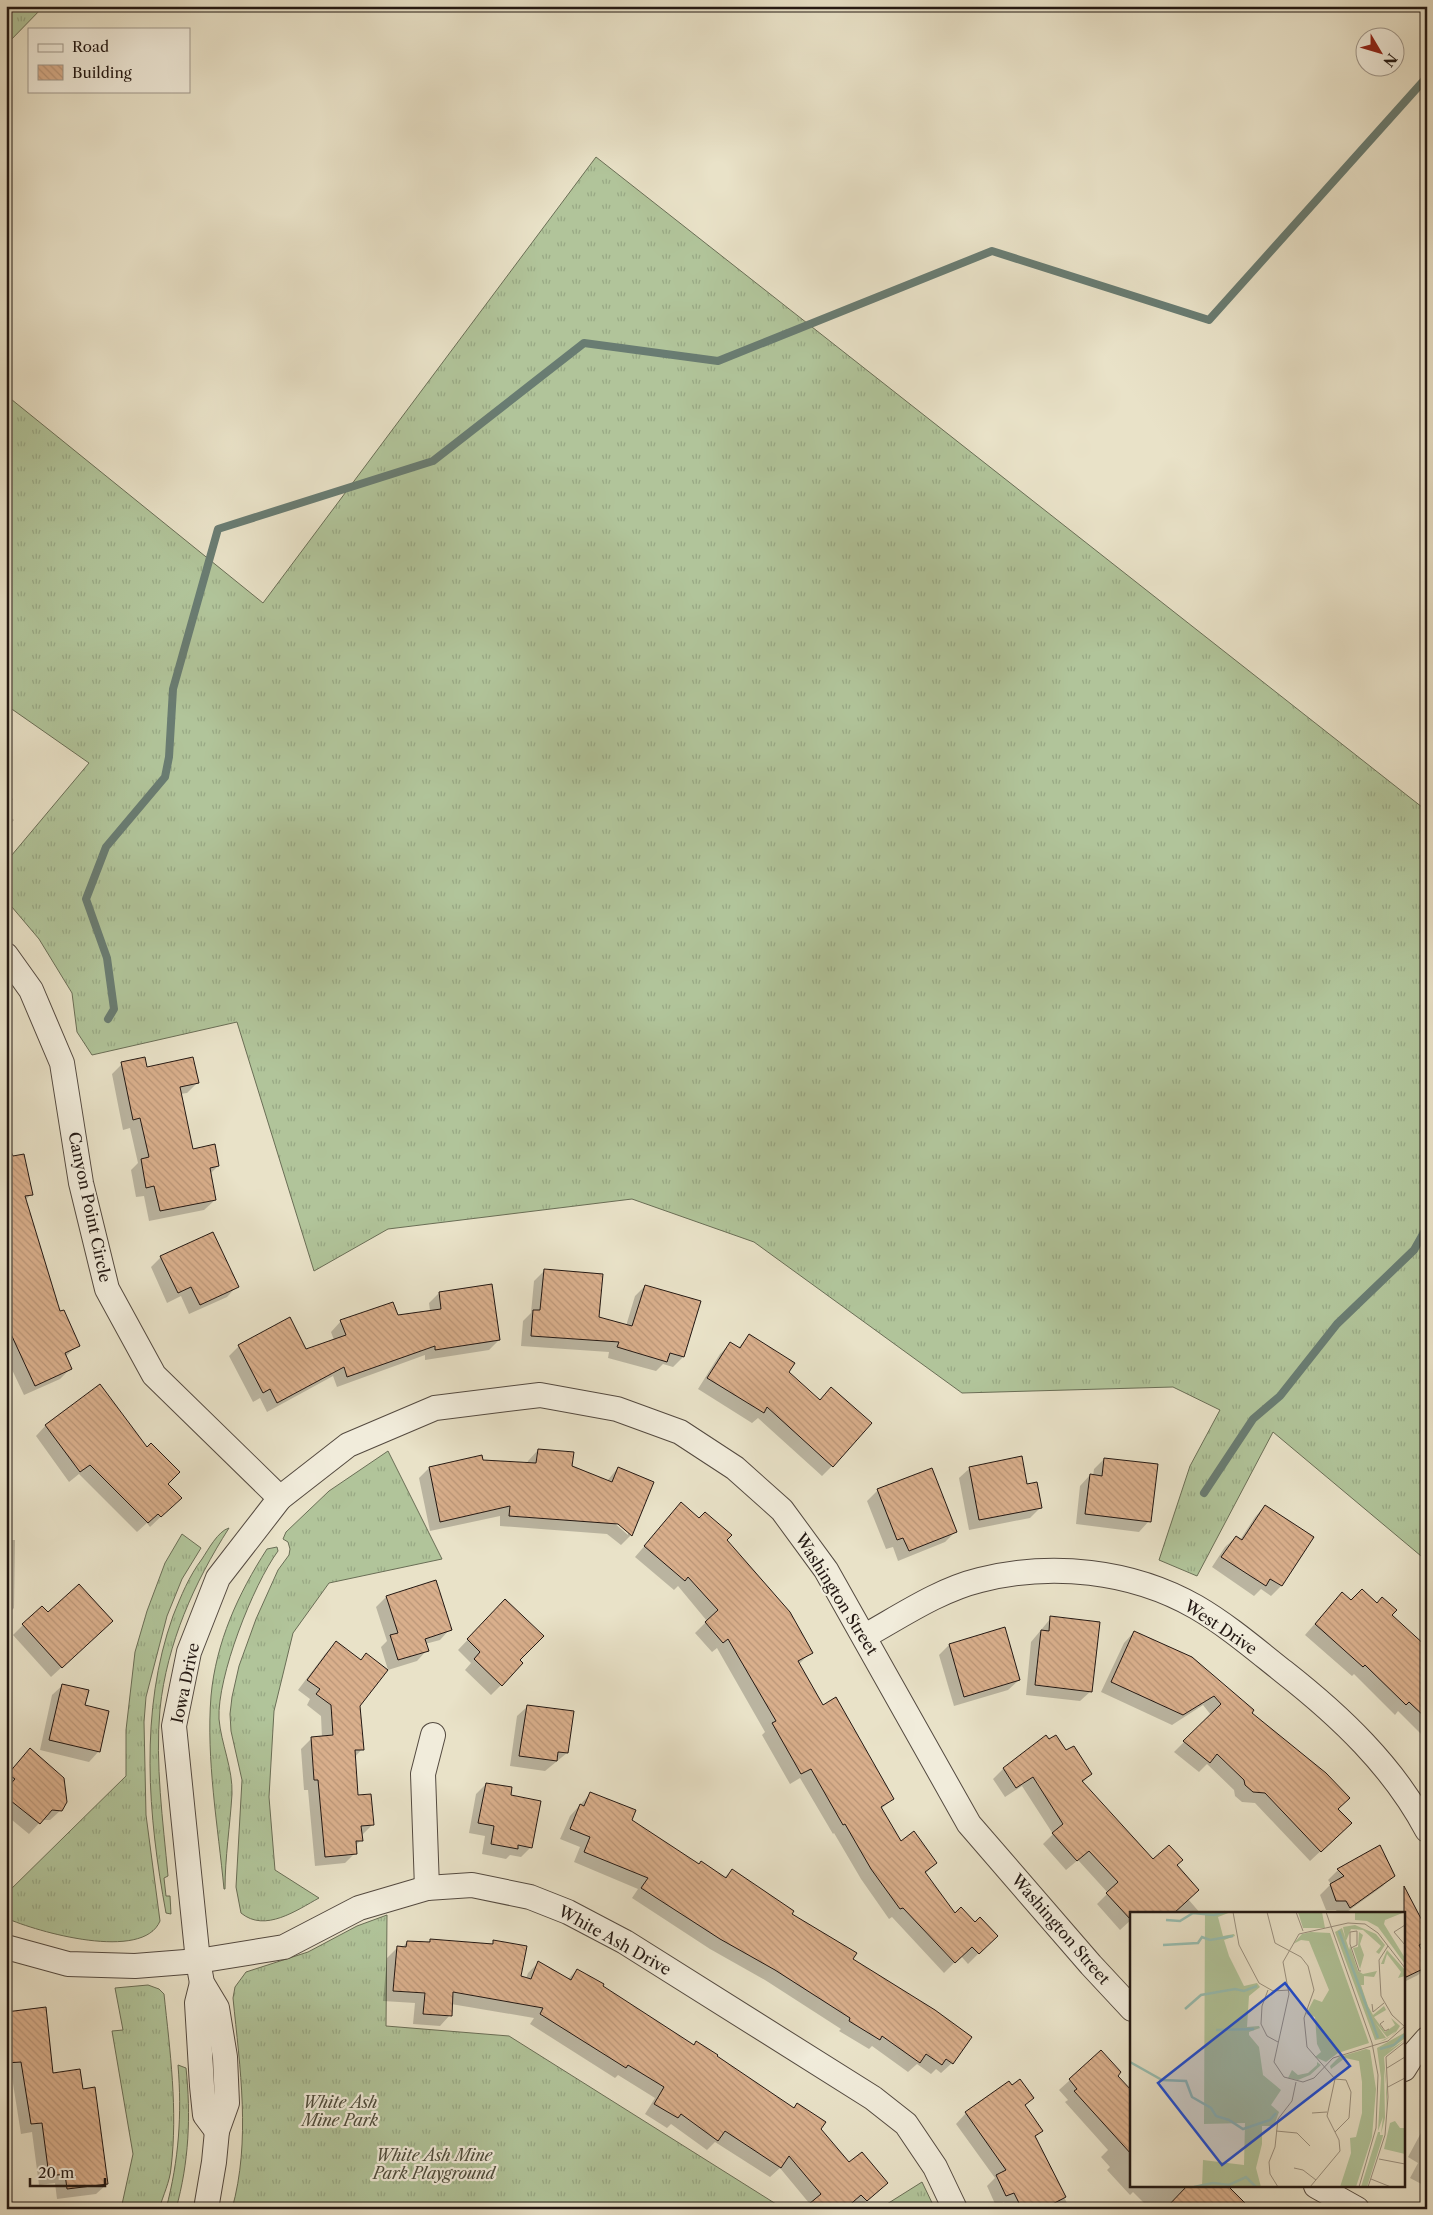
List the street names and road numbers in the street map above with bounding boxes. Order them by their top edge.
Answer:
street label: Canyon Point Circle [64,1130,116,1284]
street label: Washington Street [791,1529,883,1659]
street label: West Drive [1180,1595,1261,1659]
street label: Iowa Drive [167,1641,203,1725]
street label: Washington Street [1007,1869,1115,1989]
street label: White Ash Drive [554,1900,675,1979]

